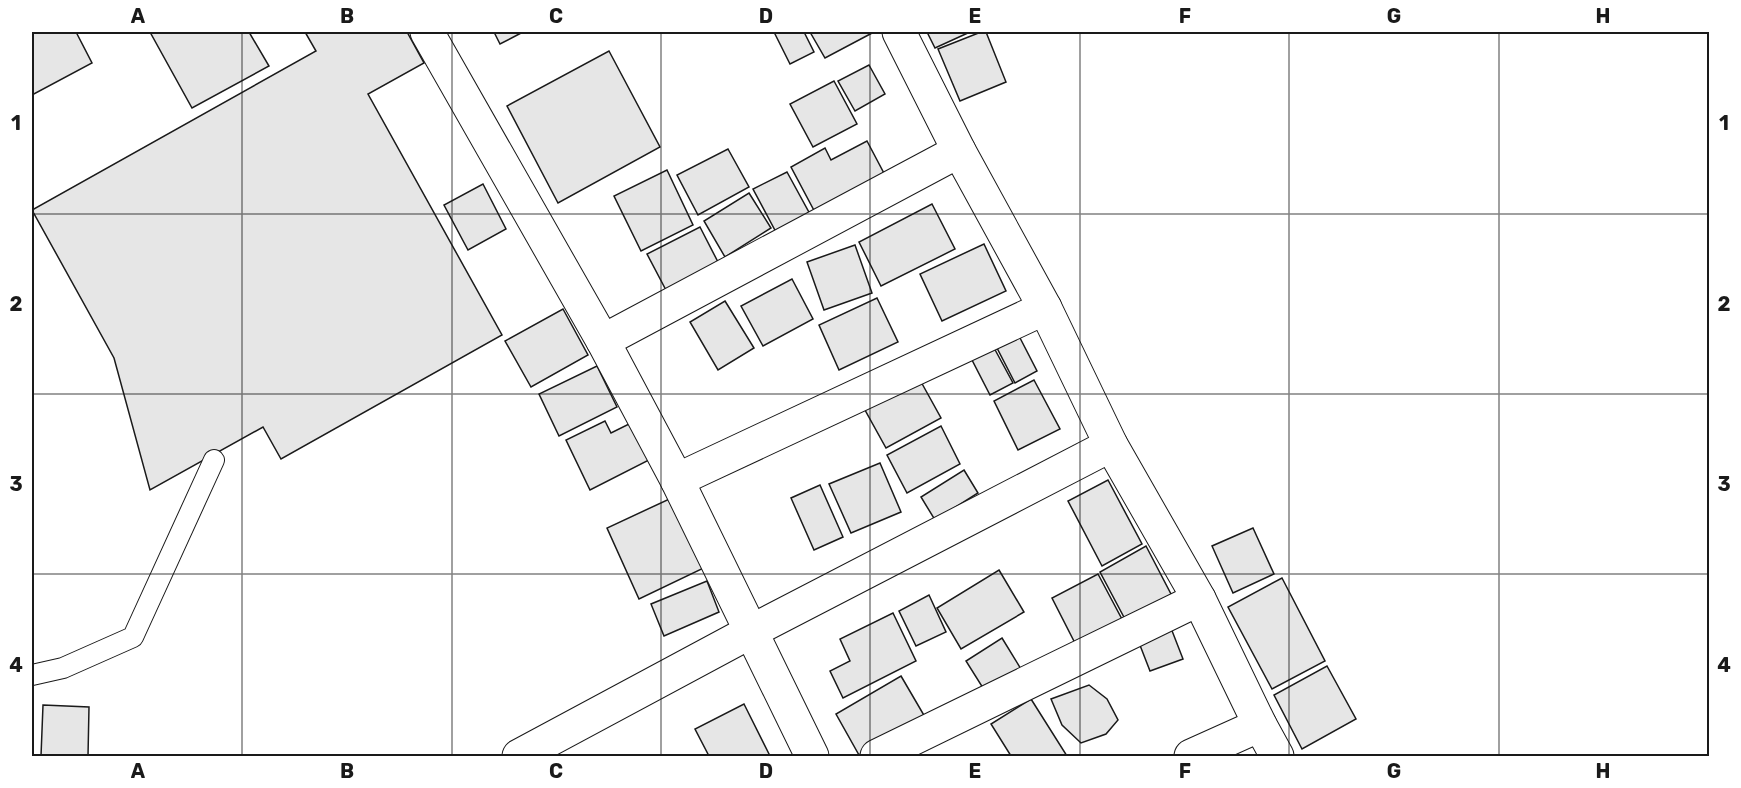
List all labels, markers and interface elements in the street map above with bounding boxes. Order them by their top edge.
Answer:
text: A [131,4,146,28]
text: B [340,4,354,28]
text: C [549,4,563,28]
text: D [759,4,773,28]
text: E [969,4,981,28]
text: F [1179,4,1191,28]
text: G [1387,4,1401,28]
text: H [1596,4,1610,28]
text: 1 [11,111,21,135]
text: 1 [1719,111,1729,135]
text: 2 [10,292,23,316]
text: 2 [1718,292,1731,316]
text: 3 [9,472,23,496]
text: 3 [1717,472,1731,496]
text: 4 [9,653,23,677]
text: 4 [1717,653,1731,677]
text: A [131,759,146,783]
text: B [340,759,354,783]
text: C [549,759,563,783]
text: D [759,759,773,783]
text: E [969,759,981,783]
text: F [1179,759,1191,783]
text: G [1387,759,1401,783]
text: H [1596,759,1610,783]

